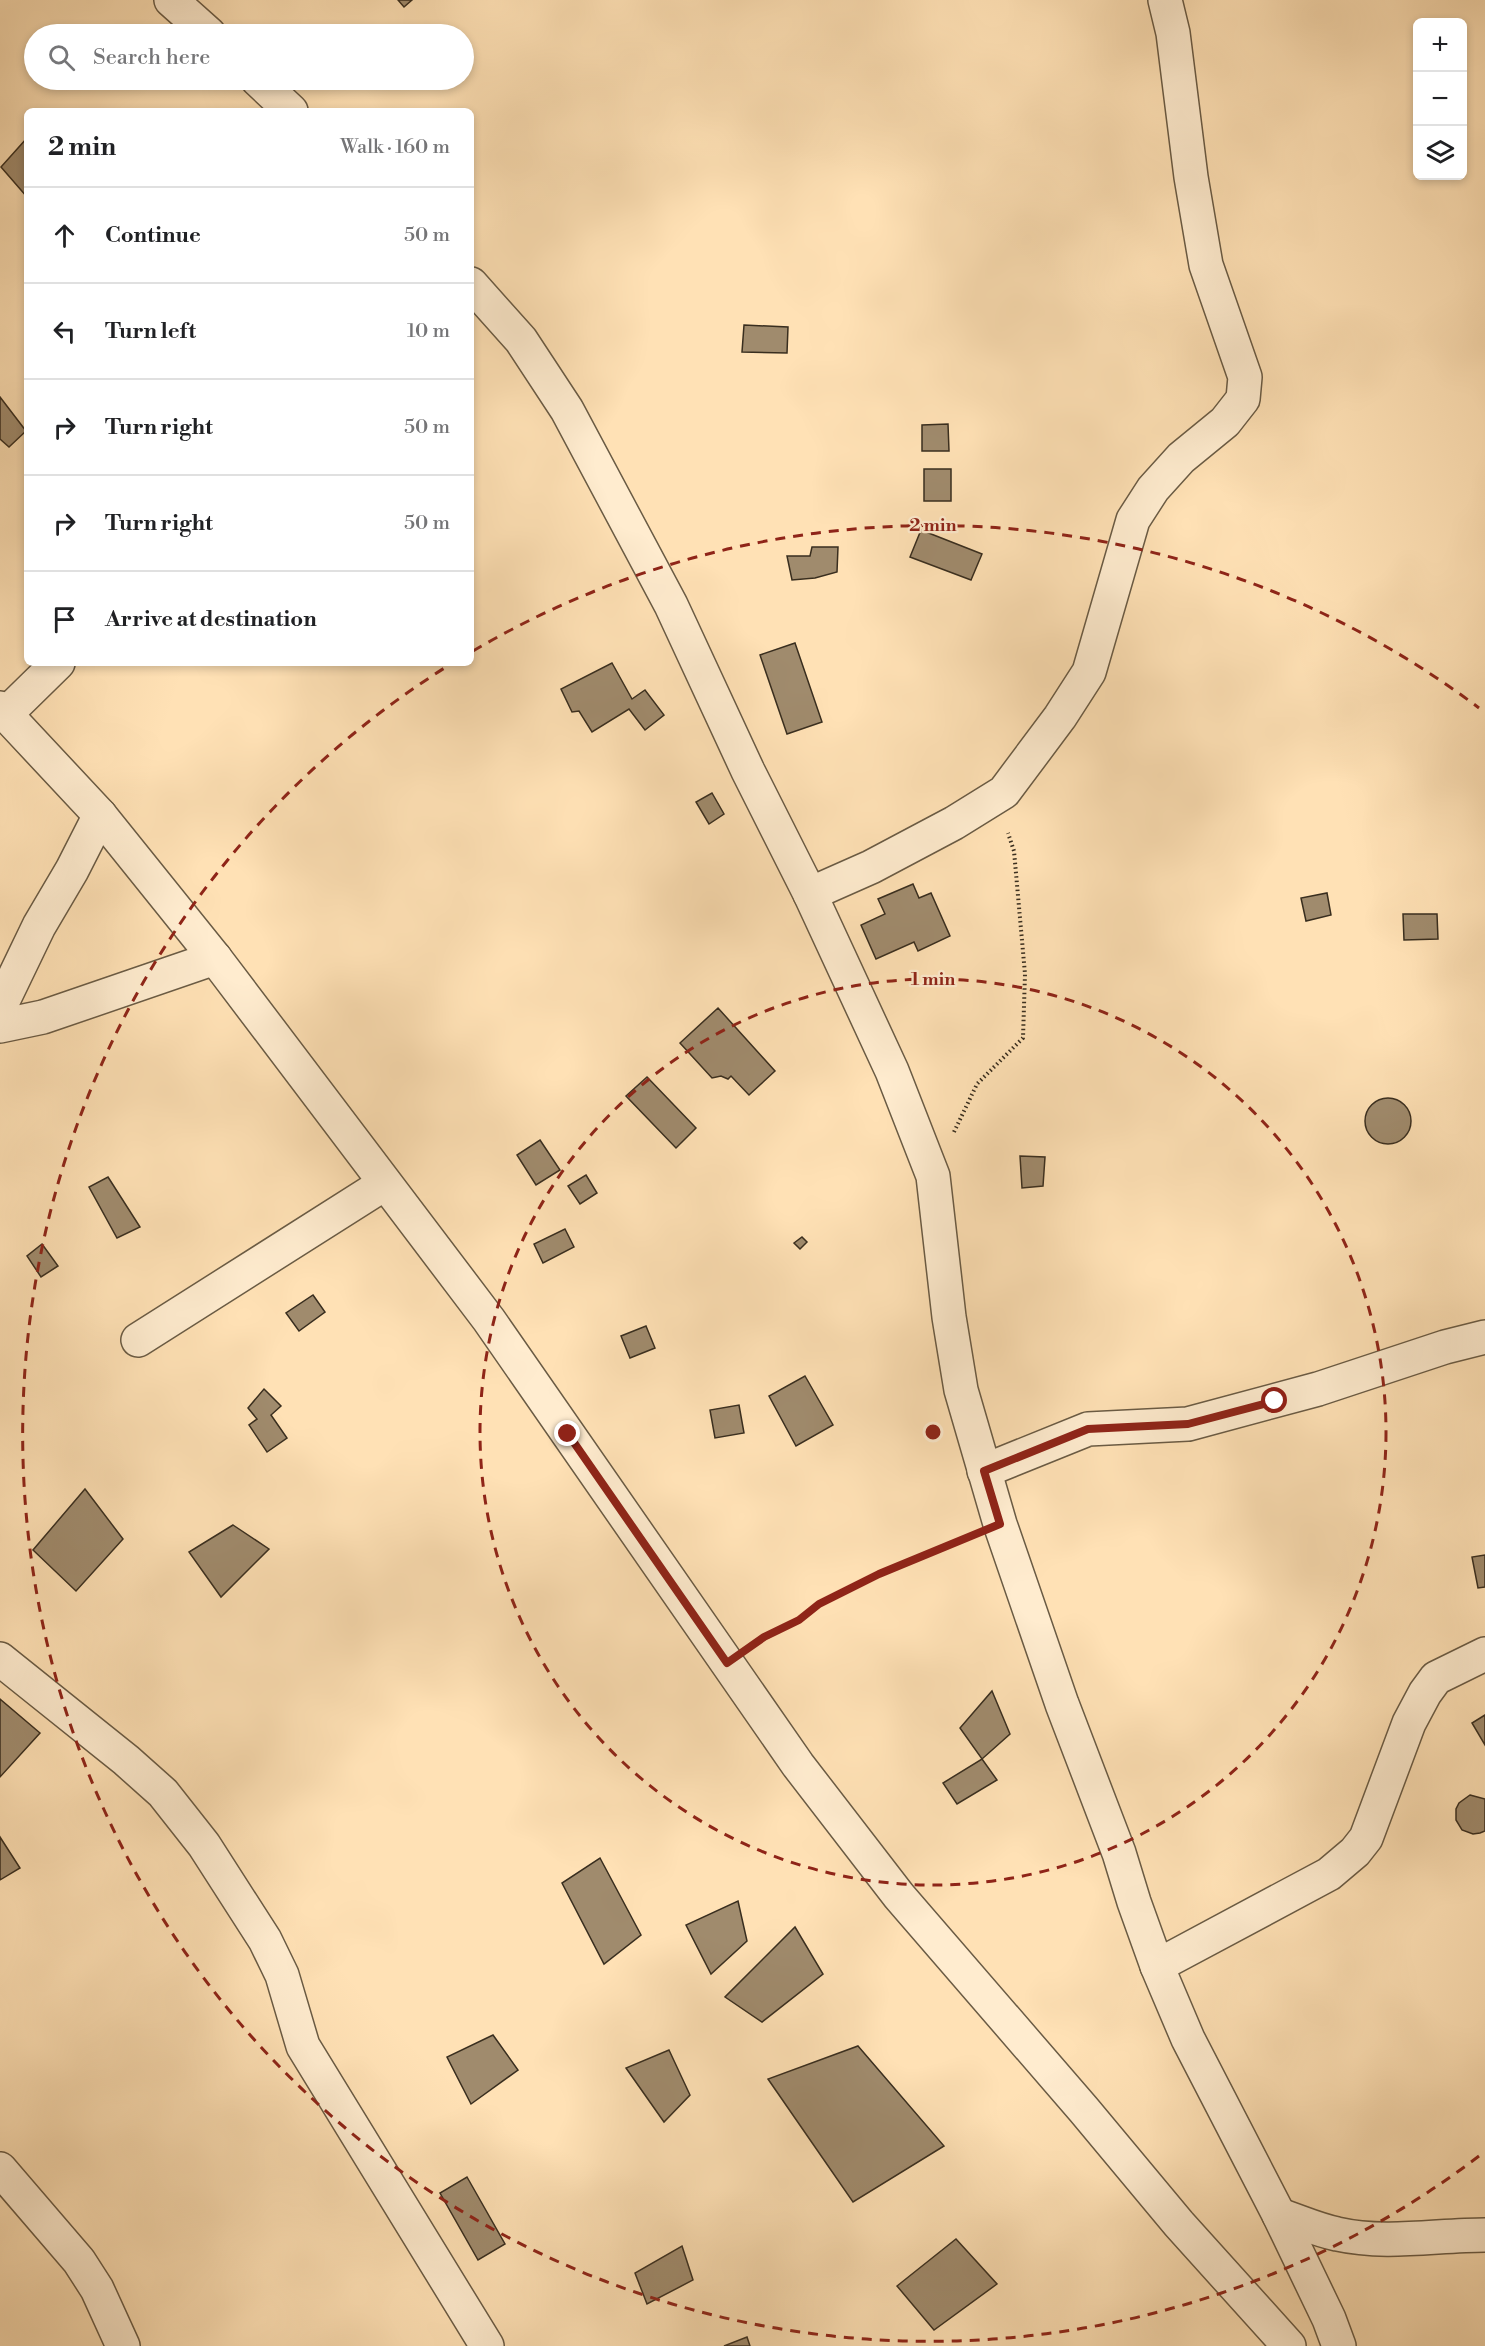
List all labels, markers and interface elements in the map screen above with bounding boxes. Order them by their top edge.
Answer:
map controls [1413,18,1467,180]
button: + [1413,18,1467,72]
search box [24,24,474,90]
icon: search [45,41,78,74]
text: Search here [93,44,210,71]
button: − [1413,72,1467,126]
button: layers [1413,126,1467,180]
text: 2 min [48,131,116,163]
text: Walk · 160 m [340,135,450,160]
icon: ahead [48,219,81,252]
text: Continue [105,222,201,249]
text: 50 m [404,223,450,248]
icon: left [48,315,81,348]
text: Turn left [105,318,196,345]
text: 10 m [407,319,450,344]
icon: right [48,411,81,444]
text: Turn right [105,414,213,441]
text: 50 m [404,415,450,440]
icon: right [48,507,81,540]
text: Turn right [105,510,213,537]
text: 50 m [404,511,450,536]
text: 2 min [909,514,957,537]
icon: arrive [48,603,81,636]
text: Arrive at destination [105,606,317,633]
text: 1 min [911,968,955,991]
route start [1261,1387,1287,1413]
route end [554,1420,580,1446]
centre of rings [923,1422,943,1442]

